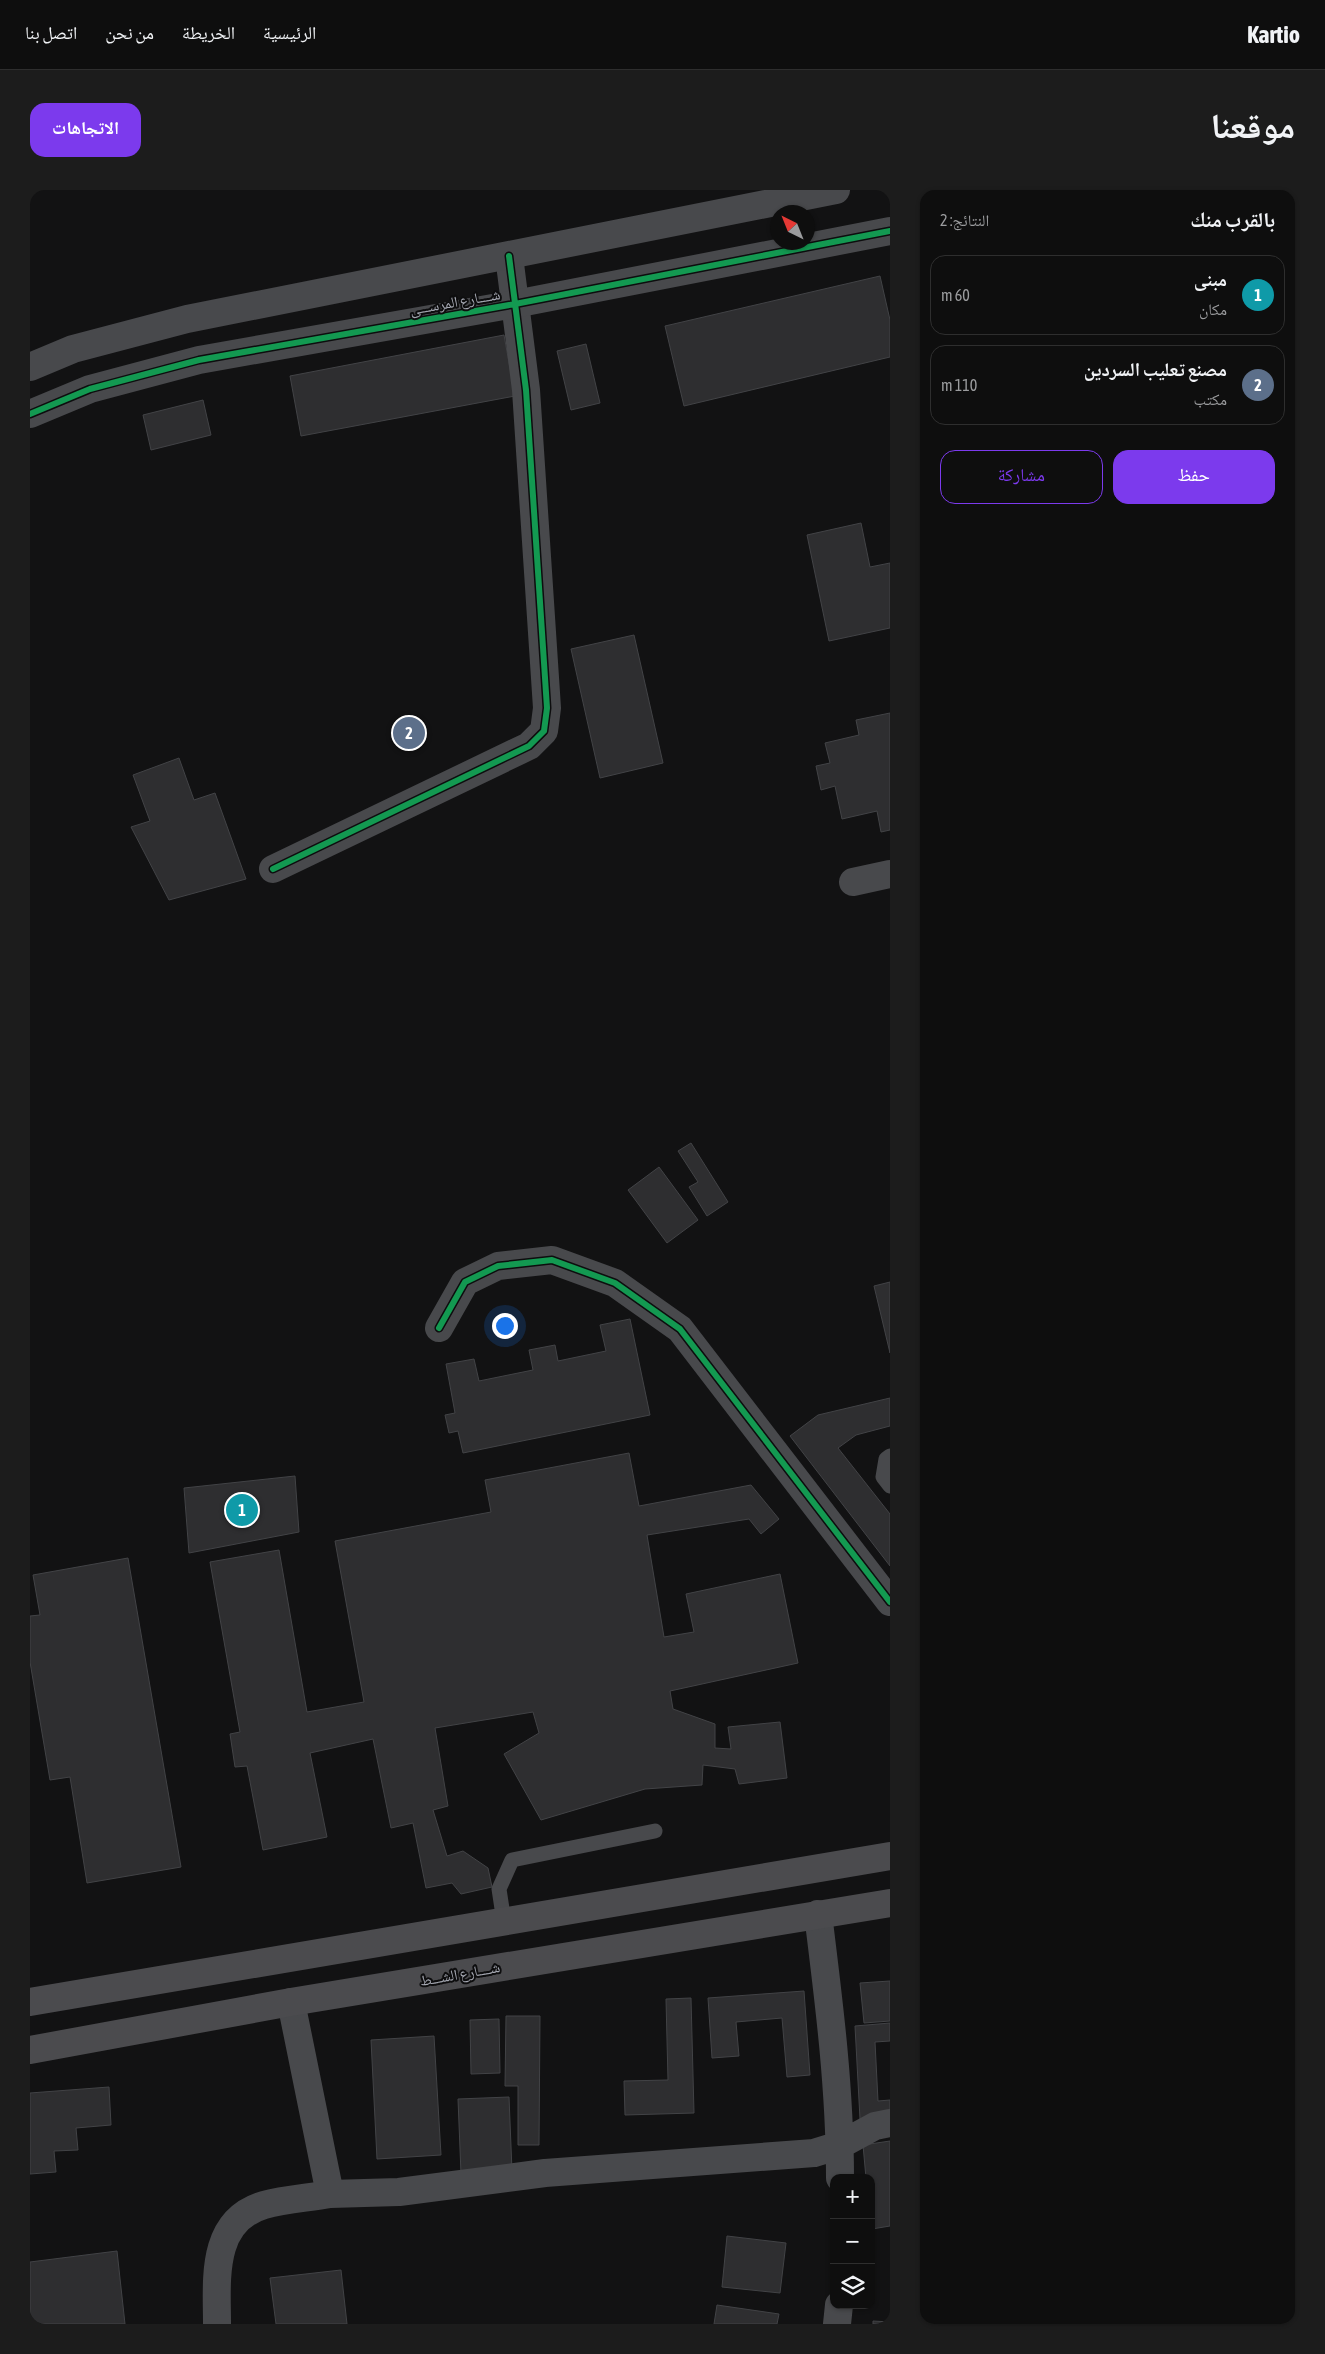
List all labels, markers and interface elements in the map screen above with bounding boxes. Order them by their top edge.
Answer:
text: Kartio [1247,21,1300,48]
text: اتصل بنا [25,22,77,43]
text: من نحن [105,22,154,43]
text: الخريطة [182,22,235,43]
text: الرئيسية [263,22,316,43]
button: الاتجاهات [30,103,141,157]
text: موقعنا [1210,105,1295,145]
north arrow [770,205,815,250]
text: بالقرب منك [1190,207,1275,231]
text: النتائج: 2 [940,211,989,229]
text: مبنى [1194,268,1227,290]
street label: شــــارع المرســـى [408,285,502,320]
text: 60 m [941,286,970,304]
text: 1 [1254,286,1262,304]
text: مكان [1199,300,1227,318]
text: مصنع تعليب السردين [1084,358,1227,380]
text: 110 m [941,376,977,394]
text: 2 [1254,376,1262,394]
text: مكتب [1194,390,1227,408]
button: مشاركة [940,450,1103,504]
button: حفظ [1113,450,1275,504]
pin: 2 [393,714,425,752]
your location [492,1313,518,1339]
pin: 1 [226,1491,258,1529]
street label: شــــارع الشـــط [419,1958,502,1991]
map controls [830,2174,875,2309]
button: + [830,2174,875,2219]
button: − [830,2219,875,2264]
button: layers [830,2264,875,2309]

